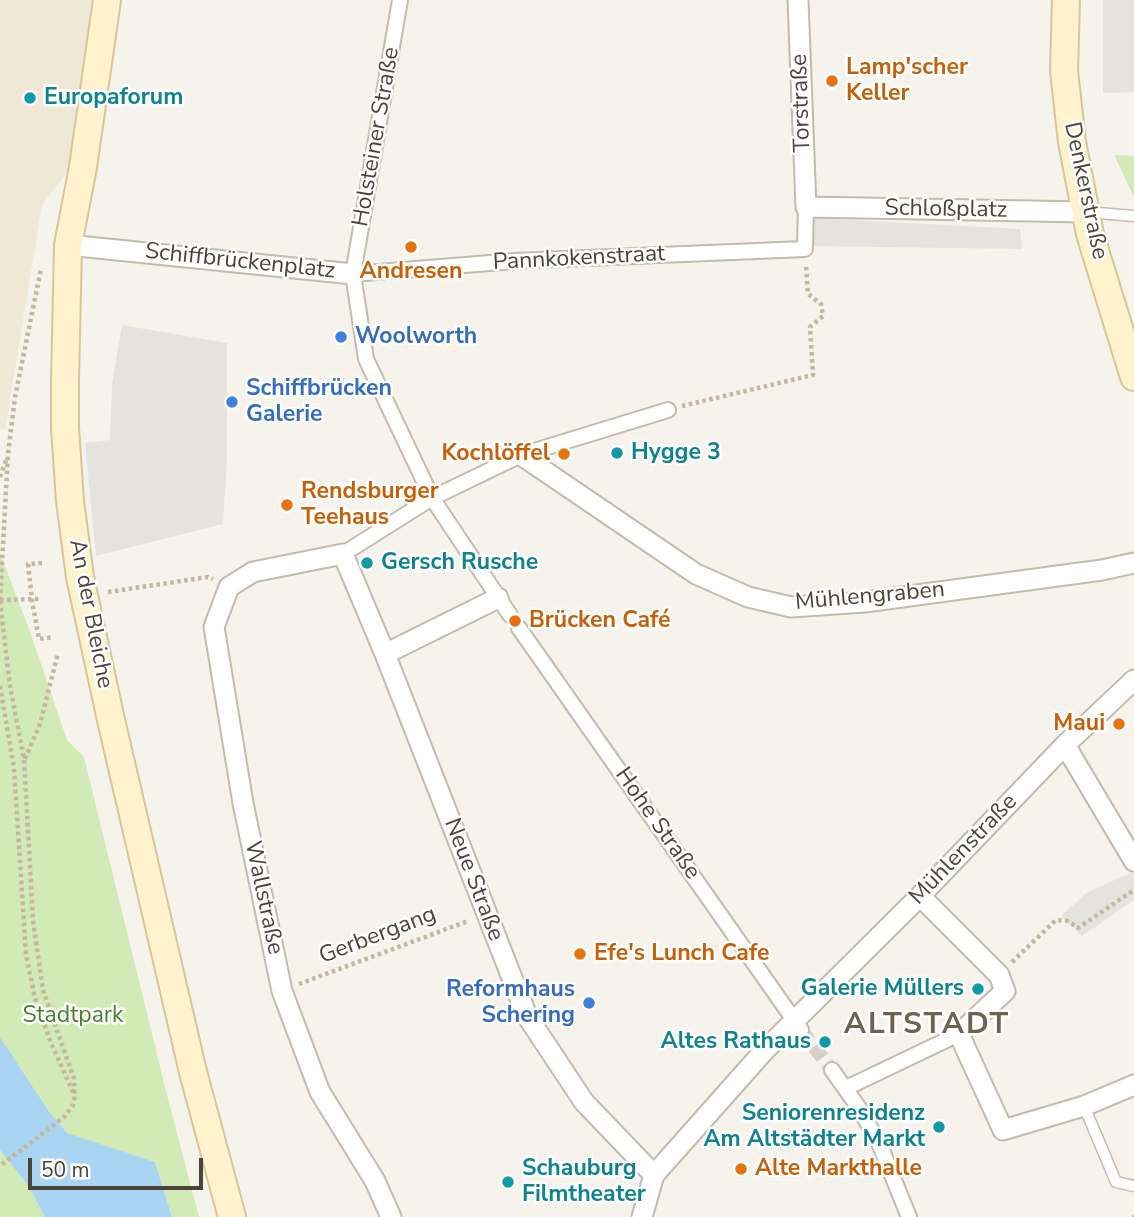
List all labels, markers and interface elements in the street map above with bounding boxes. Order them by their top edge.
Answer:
street label: Holsteiner Straße [348,45,406,229]
street label: Torstraße [786,53,818,153]
place label: Lamp'scher Keller [846,54,968,108]
marker: Lamp'scher Keller [824,73,840,89]
place label: Europaforum [44,84,183,112]
marker: Europaforum [22,90,38,106]
street label: Denkerstraße [1057,120,1113,262]
street label: Schloßplatz [884,195,1008,225]
street label: Schiffbrückenplatz [144,238,336,286]
marker: Andresen [403,239,419,255]
street label: Pannkokenstraat [492,241,666,277]
place label: Andresen [360,258,462,286]
place label: Woolworth [355,323,477,351]
marker: Woolworth [333,329,349,345]
place label: Schiffbrücken Galerie [246,375,392,429]
marker: Schiffbrücken Galerie [224,394,240,410]
place label: Hygge 3 [631,439,721,467]
place label: Kochlöffel [441,440,550,468]
marker: Hygge 3 [609,445,625,461]
marker: Kochlöffel [556,446,572,462]
place label: Rendsburger Teehaus [301,478,439,532]
marker: Rendsburger Teehaus [279,497,295,513]
street label: An der Bleiche [62,537,118,691]
place label: Gersch Rusche [381,549,538,577]
marker: Gersch Rusche [359,555,375,571]
street label: Mühlengraben [794,577,946,617]
place label: Brücken Café [529,607,671,635]
marker: Brücken Café [507,613,523,629]
place label: Maui [1053,710,1105,738]
marker: Maui [1111,716,1127,732]
street label: Hohe Straße [608,763,706,885]
street label: Mühlenstraße [904,789,1024,911]
street label: Neue Straße [437,815,509,945]
street label: Wallstraße [238,839,288,957]
street label: Gerbergang [316,901,440,971]
place label: Efe's Lunch Cafe [594,940,769,968]
marker: Efe's Lunch Cafe [572,946,588,962]
place label: Galerie Müllers [801,975,964,1003]
place label: Reformhaus Schering [446,976,575,1030]
marker: Galerie Müllers [970,981,986,997]
marker: Reformhaus Schering [581,995,597,1011]
park label: Stadtpark [22,1002,124,1030]
district label: ALTSTADT [845,1008,1009,1044]
place label: Altes Rathaus [661,1028,811,1056]
marker: Altes Rathaus [817,1034,833,1050]
place label: Seniorenresidenz Am Altstädter Markt [703,1100,925,1154]
marker: Seniorenresidenz Am Altstädter Markt [931,1119,947,1135]
scale bar [32,1144,206,1188]
place label: Schauburg Filmtheater [522,1155,646,1209]
place label: Alte Markthalle [755,1155,922,1183]
text: 50 m [41,1156,90,1184]
marker: Alte Markthalle [733,1161,749,1177]
marker: Schauburg Filmtheater [500,1174,516,1190]

